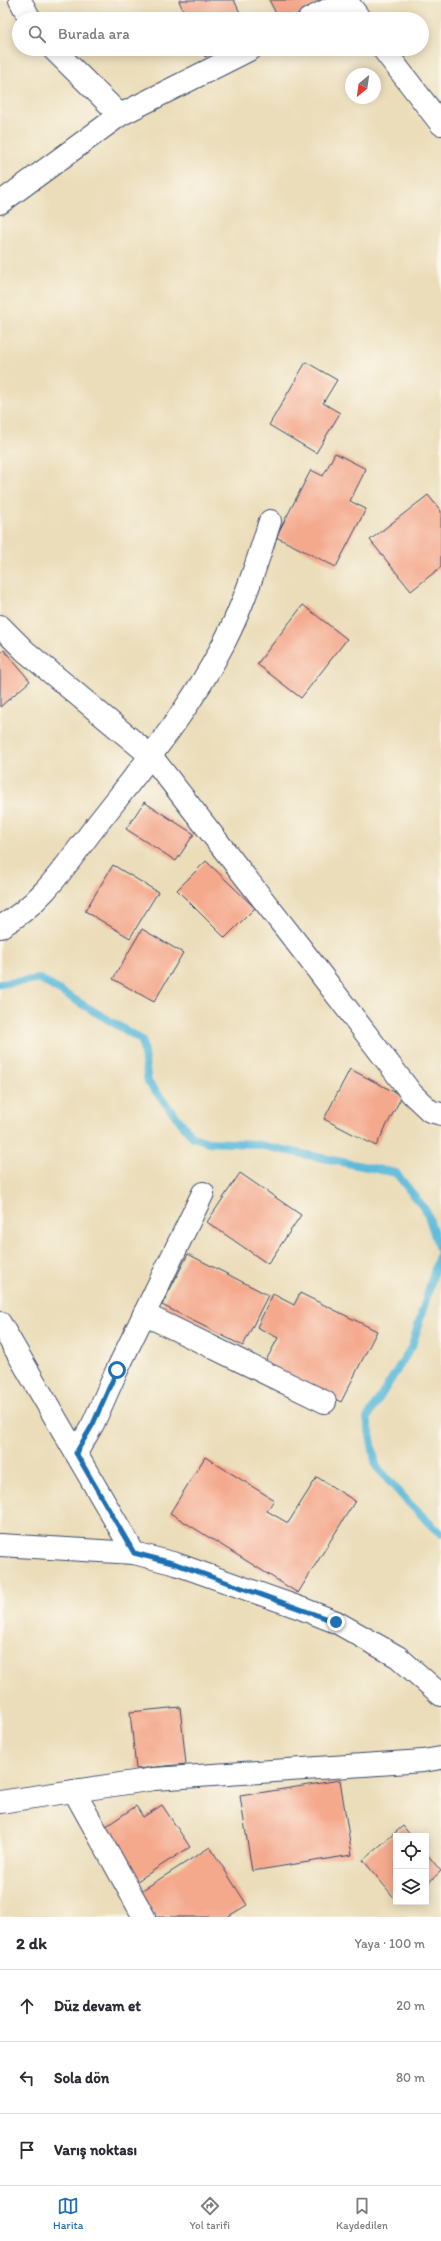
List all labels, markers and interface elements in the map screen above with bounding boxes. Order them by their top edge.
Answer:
search box [12,12,429,56]
icon: search [26,23,48,45]
text: Burada ara [58,25,130,43]
north arrow [345,68,381,104]
route start [108,1361,126,1379]
route end [327,1613,345,1631]
map controls [393,1833,429,1905]
button: locate [393,1833,429,1869]
button: layers [393,1869,429,1905]
text: 2 dk [16,1933,47,1953]
text: Yaya · 100 m [354,1936,425,1951]
icon: ahead [16,1995,38,2017]
text: Düz devam et [54,1997,141,2015]
text: 20 m [396,1998,425,2013]
icon: left [16,2067,38,2089]
text: Sola dön [54,2069,109,2087]
text: 80 m [396,2070,425,2085]
icon: arrive [16,2139,38,2161]
text: Varış noktası [54,2141,137,2159]
tab: Harita [53,2195,83,2232]
tab: Yol tarifi [189,2195,230,2232]
tab: Kaydedilen [336,2195,388,2232]

